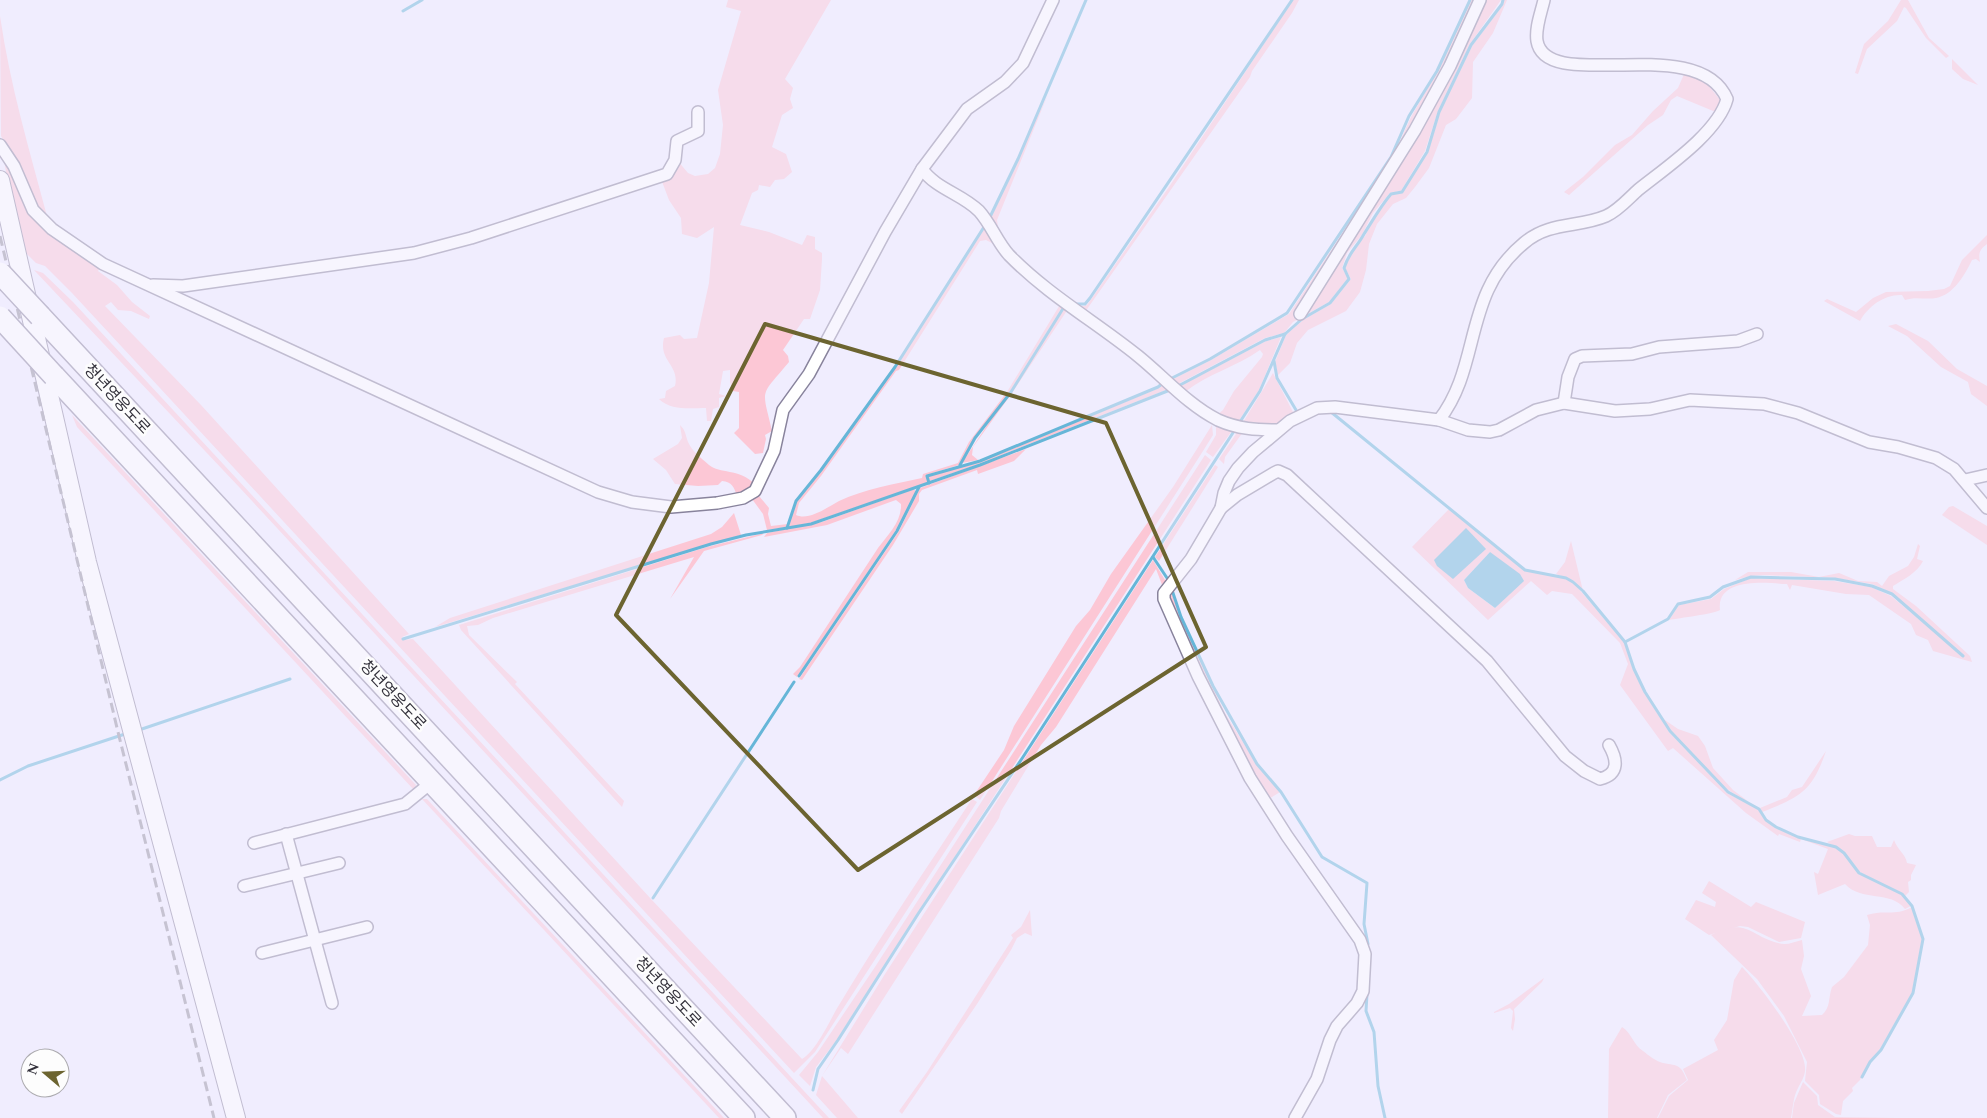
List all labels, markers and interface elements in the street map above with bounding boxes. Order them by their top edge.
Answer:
street label: 청년영웅도로 [78,359,156,440]
street label: 청년영웅도로 [354,655,432,736]
street label: 청년영웅도로 [629,952,707,1033]
north arrow [20,1048,70,1098]
text: N [21,1060,45,1078]

